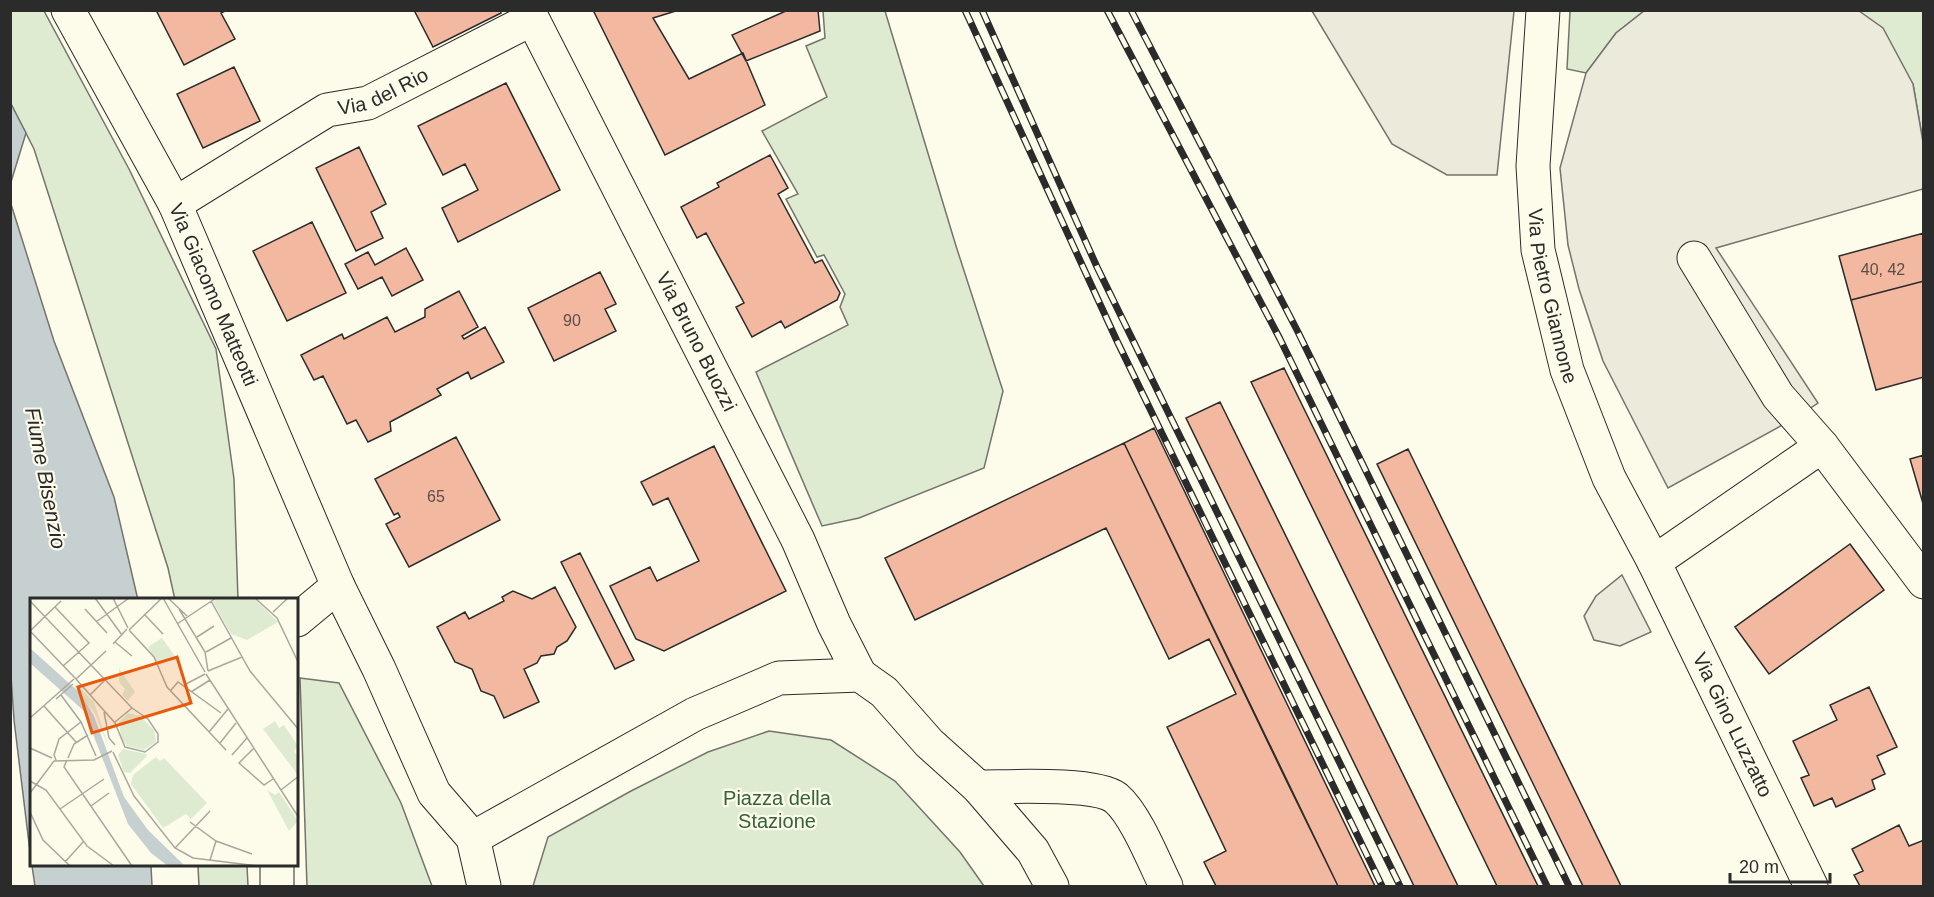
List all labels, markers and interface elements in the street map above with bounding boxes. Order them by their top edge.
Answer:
street label: Via del Rio [336,63,432,119]
street label: Via Giacomo Matteotti [165,200,262,389]
street label: Via Pietro Giannone [1525,208,1582,387]
house number: 40, 42 [1861,261,1905,278]
street label: Via Bruno Buozzi [652,268,741,415]
house number: 90 [563,312,581,329]
water label: Fiume Bisenzio [21,405,71,551]
house number: 65 [427,488,445,505]
inset map [30,598,298,867]
street label: Via Gino Luzzatto [1689,649,1777,800]
park label: Piazza della Stazione [723,787,832,832]
scale bar [1730,846,1830,884]
text: 20 m [1739,857,1779,877]

